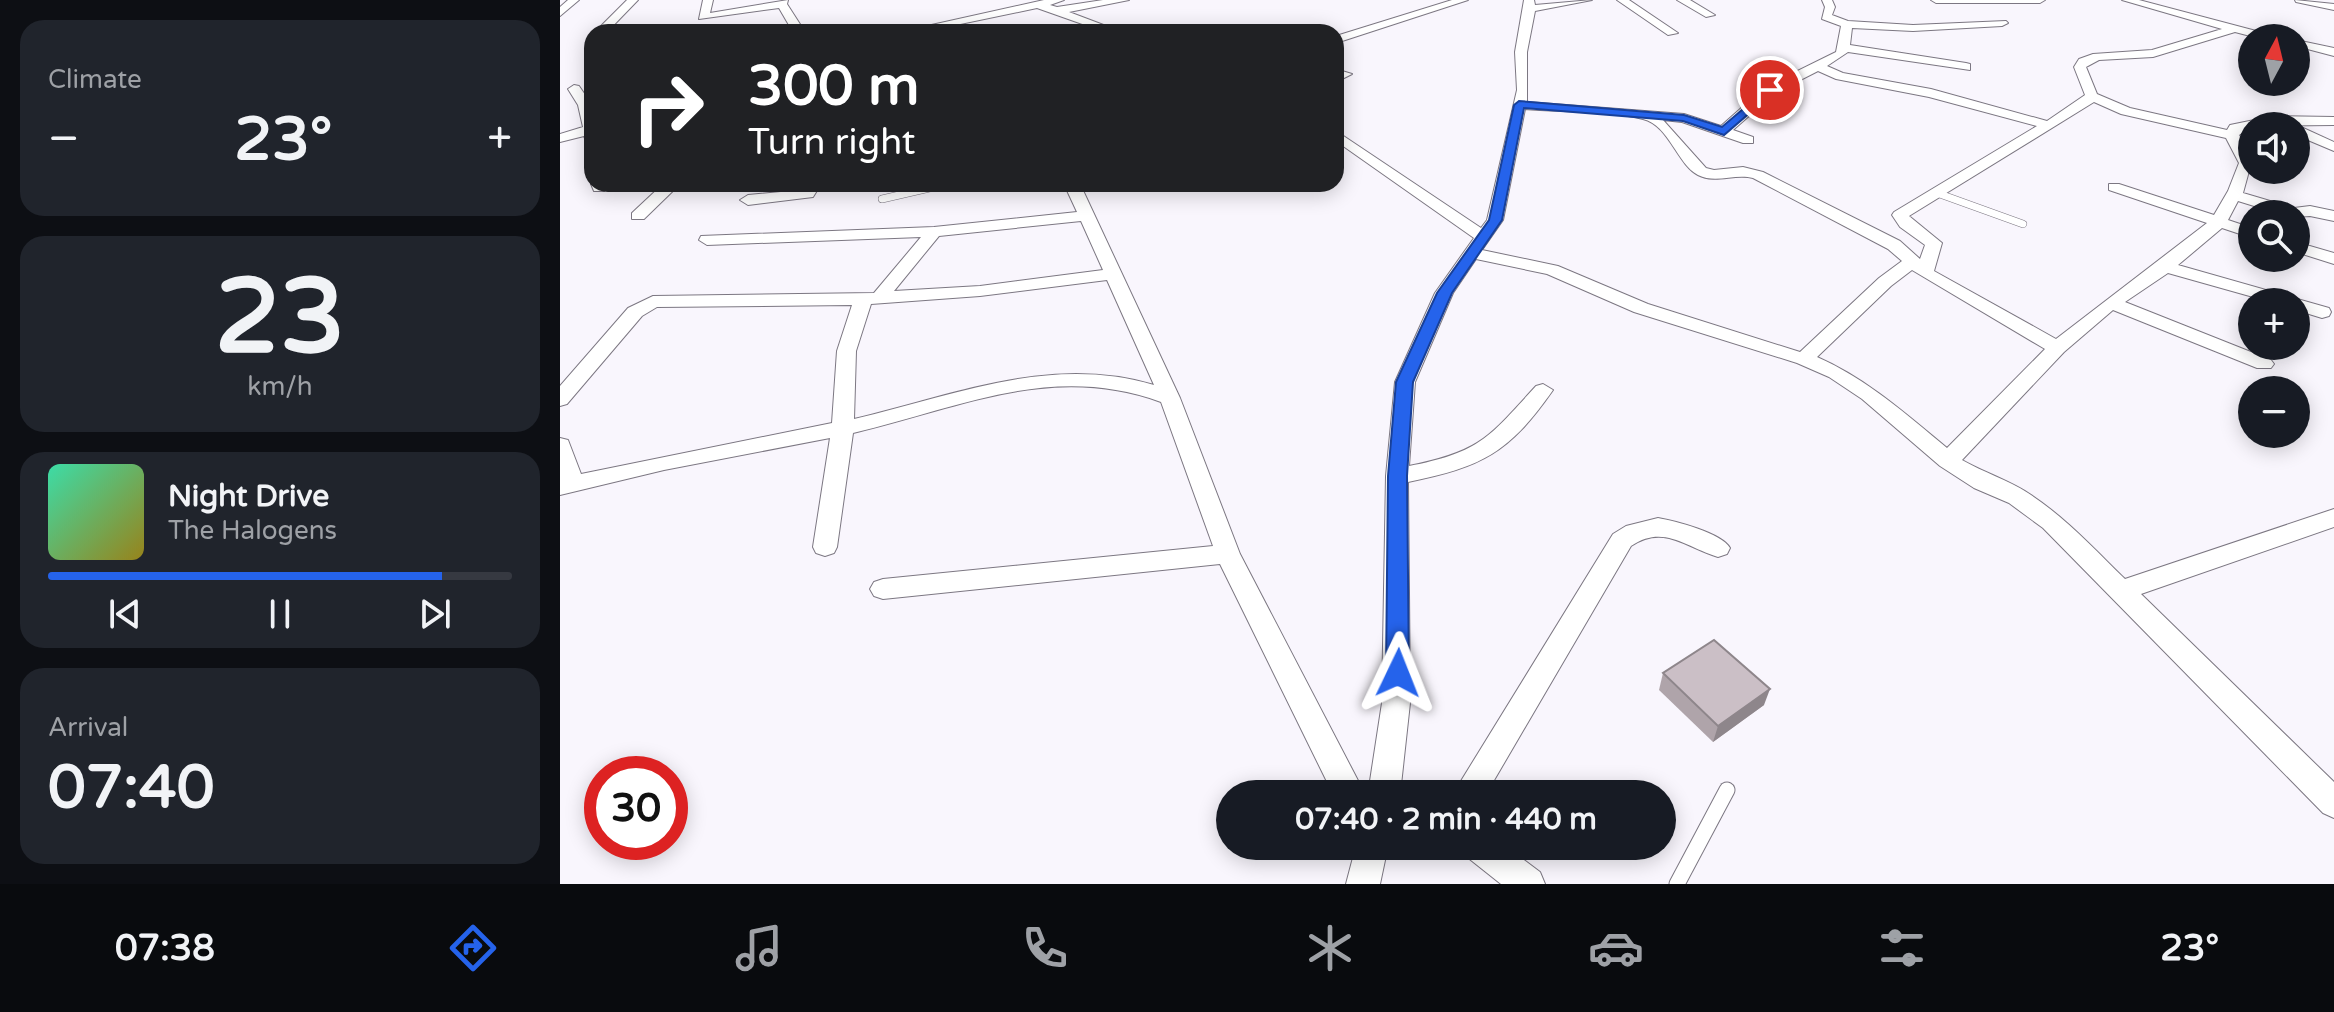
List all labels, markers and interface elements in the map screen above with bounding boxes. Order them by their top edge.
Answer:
north arrow [2238,24,2310,96]
map controls [2238,24,2310,448]
text: 300 m [748,53,919,120]
icon: right [616,56,720,160]
pin [1736,56,1804,124]
text: Climate [48,64,142,95]
icon: arrive [1748,68,1792,112]
text: 23° [234,104,332,176]
button: sound [2238,112,2310,184]
text: − [48,113,79,166]
text: + [487,113,512,166]
text: Turn right [748,121,915,164]
button: search [2238,200,2310,272]
text: 23 [215,256,345,381]
button: + [2238,288,2310,360]
text: km/h [247,371,313,402]
button: − [2238,376,2310,448]
text: Night Drive [168,478,329,515]
text: The Halogens [168,515,337,546]
icon: previous [103,592,147,636]
icon: pause [258,592,302,636]
icon: next [413,592,457,636]
position arrow [1356,631,1440,715]
text: Arrival [48,712,128,743]
text: 07:40 [48,752,214,824]
speed limit sign: 30 [584,756,688,860]
text: 07:40 · 2 min · 440 m [1295,801,1597,838]
icon: directions [445,920,501,976]
icon: music [731,920,787,976]
icon: phone [1017,920,1073,976]
icon: climate [1302,920,1358,976]
icon: car [1588,920,1644,976]
icon: filters [1874,920,1930,976]
text: 07:38 [115,927,215,970]
text: 23° [2160,927,2219,970]

